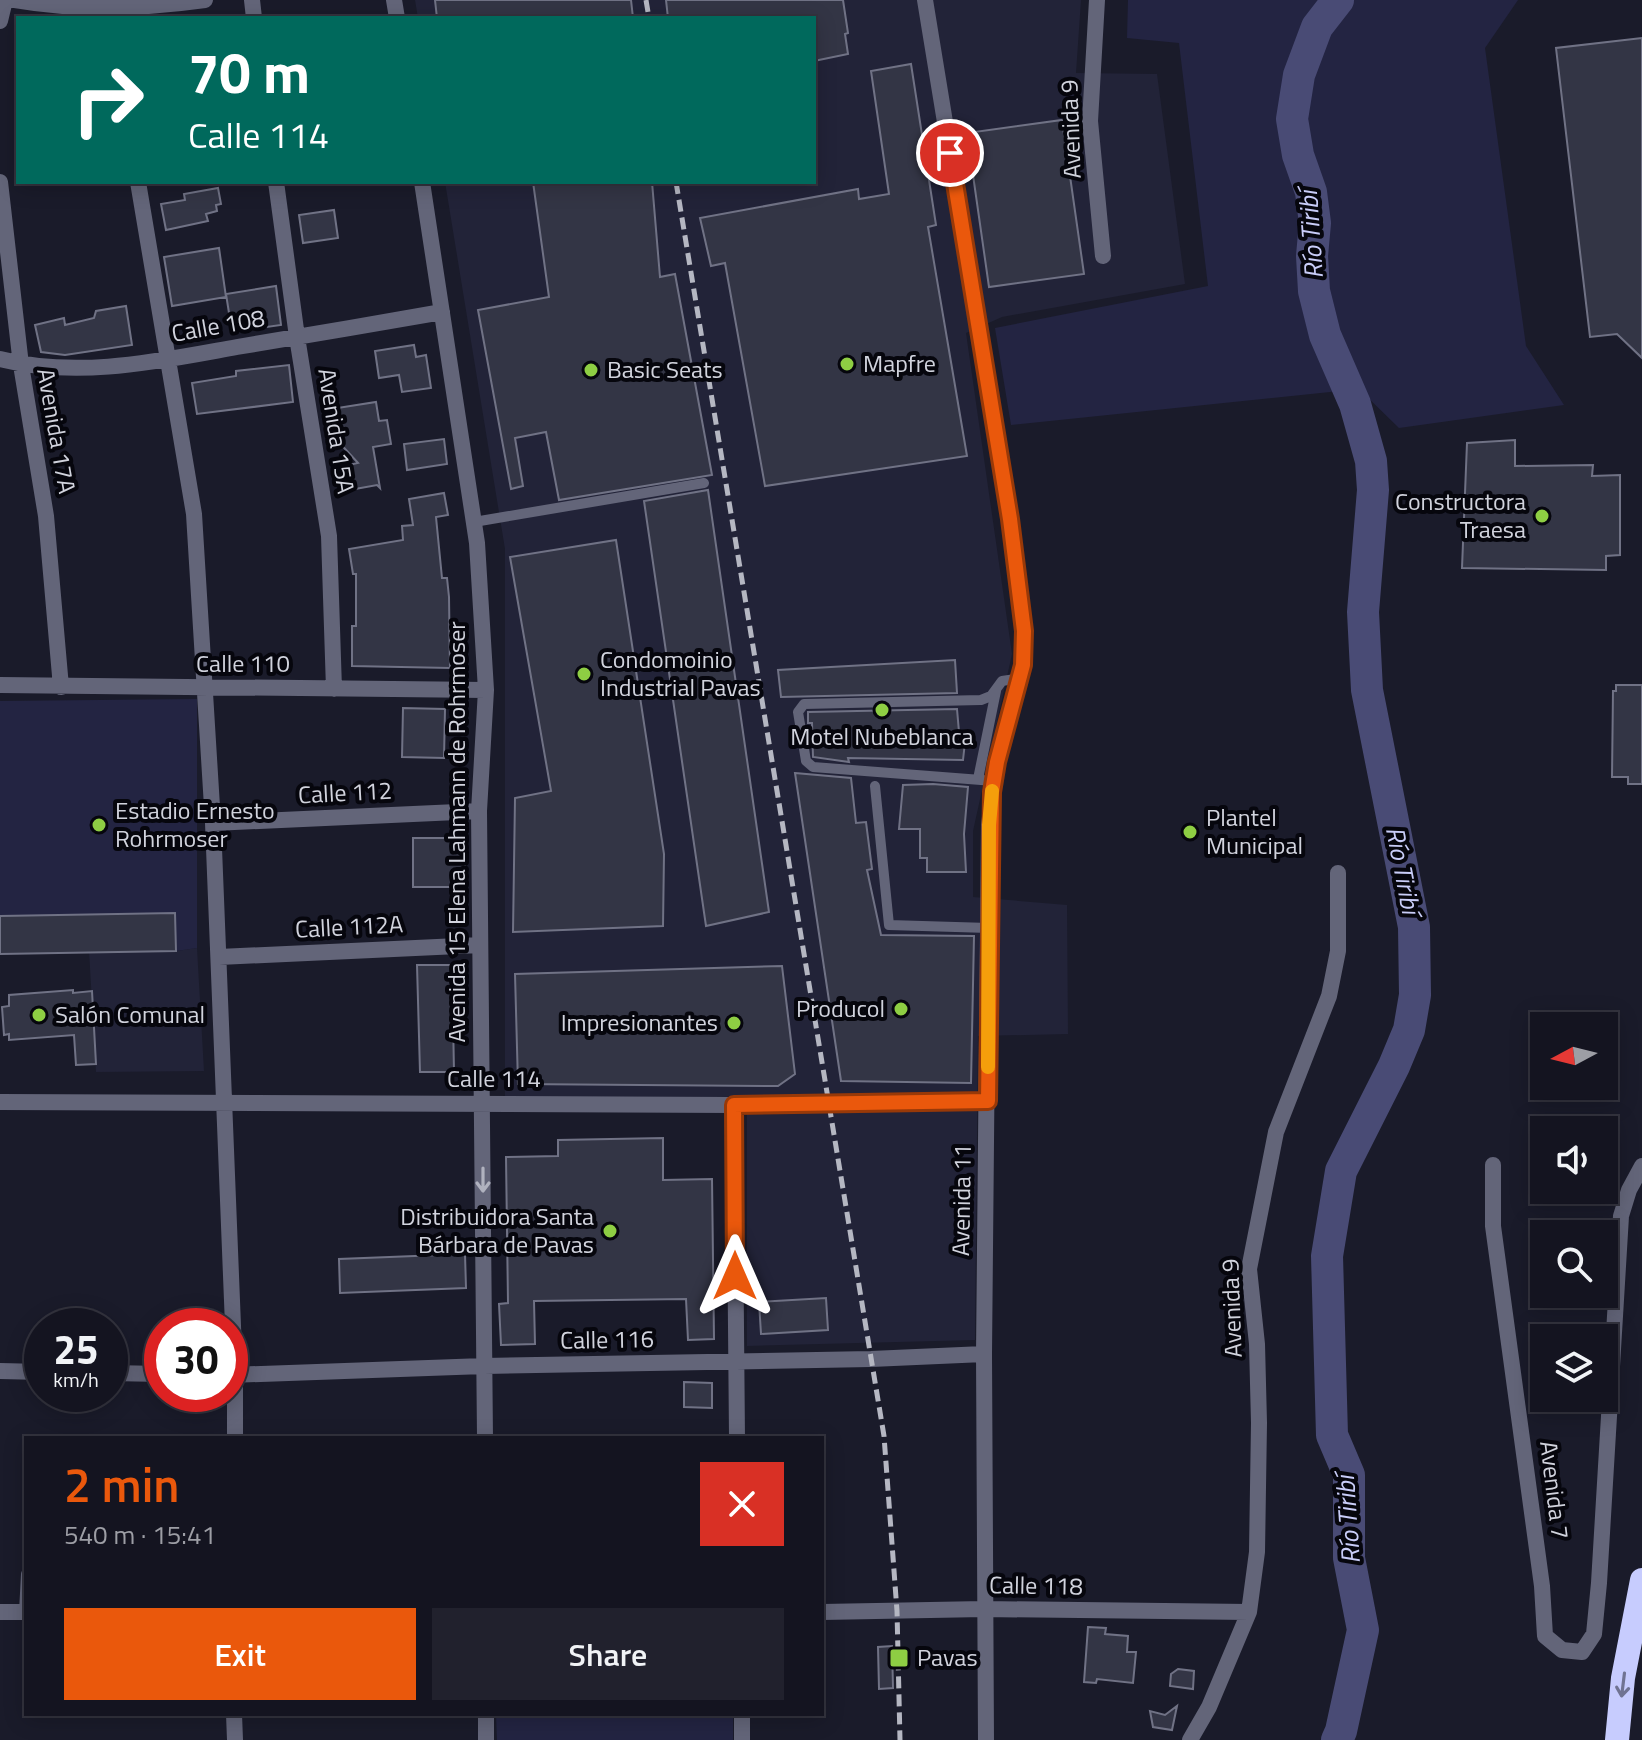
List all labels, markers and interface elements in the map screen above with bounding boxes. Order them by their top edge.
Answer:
text: 70 m [188,30,310,115]
icon: right [56,48,160,152]
street label: Avenida 9 [1050,79,1090,179]
text: Calle 114 [188,107,329,162]
pin [916,119,984,187]
icon: arrive [928,131,972,175]
water label: Río Tiribí [1288,184,1333,280]
street label: Calle 108 [168,299,267,351]
place label: Mapfre [863,345,936,381]
place label: Basic Seats [607,351,723,387]
marker: Mapfre [838,355,856,373]
marker: Basic Seats [582,361,600,379]
street label: Avenida 17A [28,365,86,496]
street label: Avenida 15A [309,365,365,496]
place label: Constructora Traesa [1395,483,1526,547]
marker: Constructora Traesa [1533,507,1551,525]
street label: Avenida 15 Elena Lahmann de Rohrmoser [438,621,474,1043]
place label: Condomoinio Industrial Pavas [600,641,761,705]
street label: Calle 110 [196,645,290,681]
marker: Condomoinio Industrial Pavas [575,665,593,683]
marker: Motel Nubeblanca [873,701,891,719]
place label: Motel Nubeblanca [790,718,974,754]
street label: Calle 112 [297,772,393,812]
place label: Estadio Ernesto Rohrmoser [115,792,275,856]
place label: Plantel Municipal [1206,799,1303,863]
marker: Estadio Ernesto Rohrmoser [90,816,108,834]
marker: Plantel Municipal [1181,823,1199,841]
water label: Río Tiribí [1376,823,1432,922]
street label: Calle 112A [294,905,404,947]
place label: Producol [796,990,885,1026]
place label: Salón Comunal [55,996,205,1032]
marker: Producol [892,1000,910,1018]
place label: Impresionantes [561,1004,718,1040]
marker: Salón Comunal [30,1006,48,1024]
north arrow [1530,1012,1618,1100]
map controls [1530,1012,1618,1412]
marker: Impresionantes [725,1014,743,1032]
street label: Calle 114 [447,1060,541,1096]
button: sound [1530,1116,1618,1204]
street label: Avenida 11 [942,1144,980,1256]
one-way arrow [475,1166,491,1193]
place label: Distribuidora Santa Bárbara de Pavas [400,1198,594,1262]
button: search [1530,1220,1618,1308]
marker: Distribuidora Santa Bárbara de Pavas [601,1222,619,1240]
position arrow [693,1234,777,1318]
street label: Avenida 9 [1211,1258,1251,1358]
speed limit sign: 30 [144,1308,248,1412]
text: 25 [54,1319,98,1380]
street label: Calle 116 [560,1320,654,1358]
button: layers [1530,1324,1618,1412]
text: km/h [53,1364,99,1395]
street label: Avenida 7 [1531,1439,1579,1541]
text: 2 min [64,1448,179,1521]
button: close [700,1462,784,1546]
water label: Río Tiribí [1325,1469,1370,1565]
text: 540 m · 15:41 [64,1515,216,1554]
street label: Calle 118 [989,1566,1083,1604]
button: Exit [64,1608,416,1700]
button: Share [432,1608,784,1700]
place label: Pavas [917,1639,978,1675]
marker: Pavas [888,1647,910,1669]
one-way arrow [1615,1672,1630,1697]

